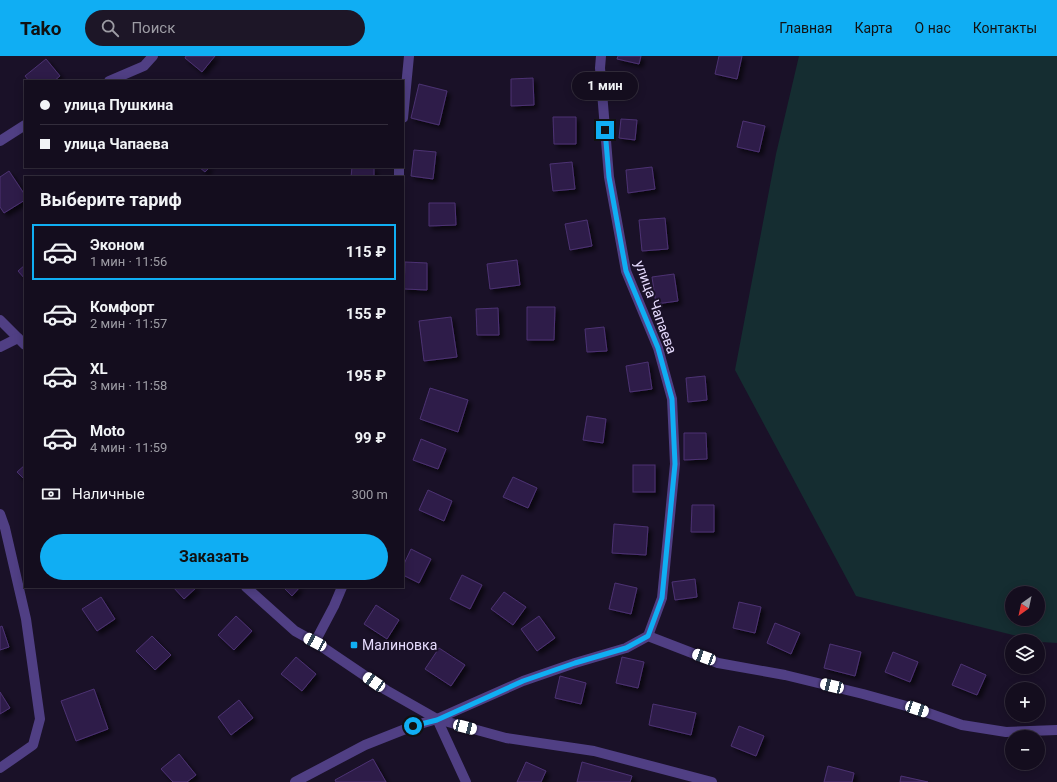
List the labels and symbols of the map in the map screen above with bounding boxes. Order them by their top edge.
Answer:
callout: 1 мин [572,72,638,100]
route end [596,121,614,139]
street label: улица Чапаева [632,258,680,356]
north arrow [1005,586,1045,626]
car [302,631,328,653]
place label: Малиновка [362,637,437,653]
marker: Малиновка [349,640,359,650]
car [691,647,717,667]
car [361,670,387,694]
car [819,677,845,695]
car [904,699,930,719]
route start [404,717,422,735]
car [452,718,478,736]

